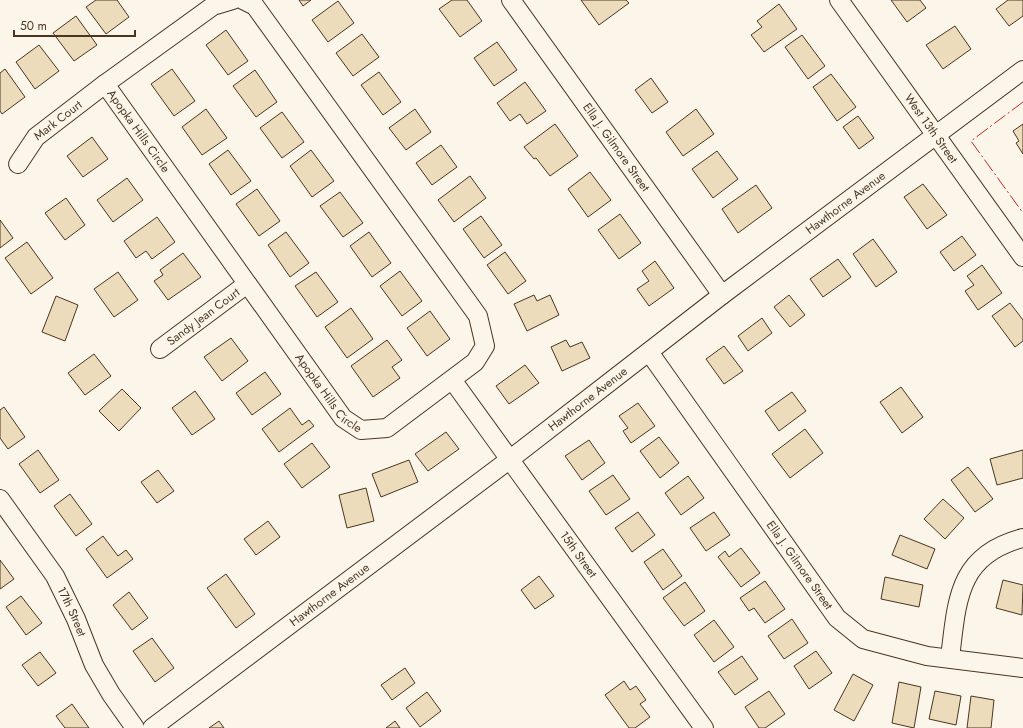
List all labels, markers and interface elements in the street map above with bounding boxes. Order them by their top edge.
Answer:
scale bar [14,12,135,38]
text: 50 m [20,17,47,35]
street label: Apopka Hills Circle [103,86,175,177]
street label: West 13th Street [900,90,962,167]
street label: Mark Court [30,96,86,145]
street label: Ella J. Gilmore Street [578,99,654,195]
street label: Hawthorne Avenue [802,167,889,239]
street label: Sandy Jean Court [163,283,244,350]
street label: Apopka Hills Circle [291,350,366,437]
street label: Hawthorne Avenue [544,363,631,435]
street label: Ella J. Gilmore Street [762,517,837,613]
street label: 15th Street [555,527,602,582]
street label: Hawthorne Avenue [286,559,373,631]
street label: 17th Street [53,584,91,639]

